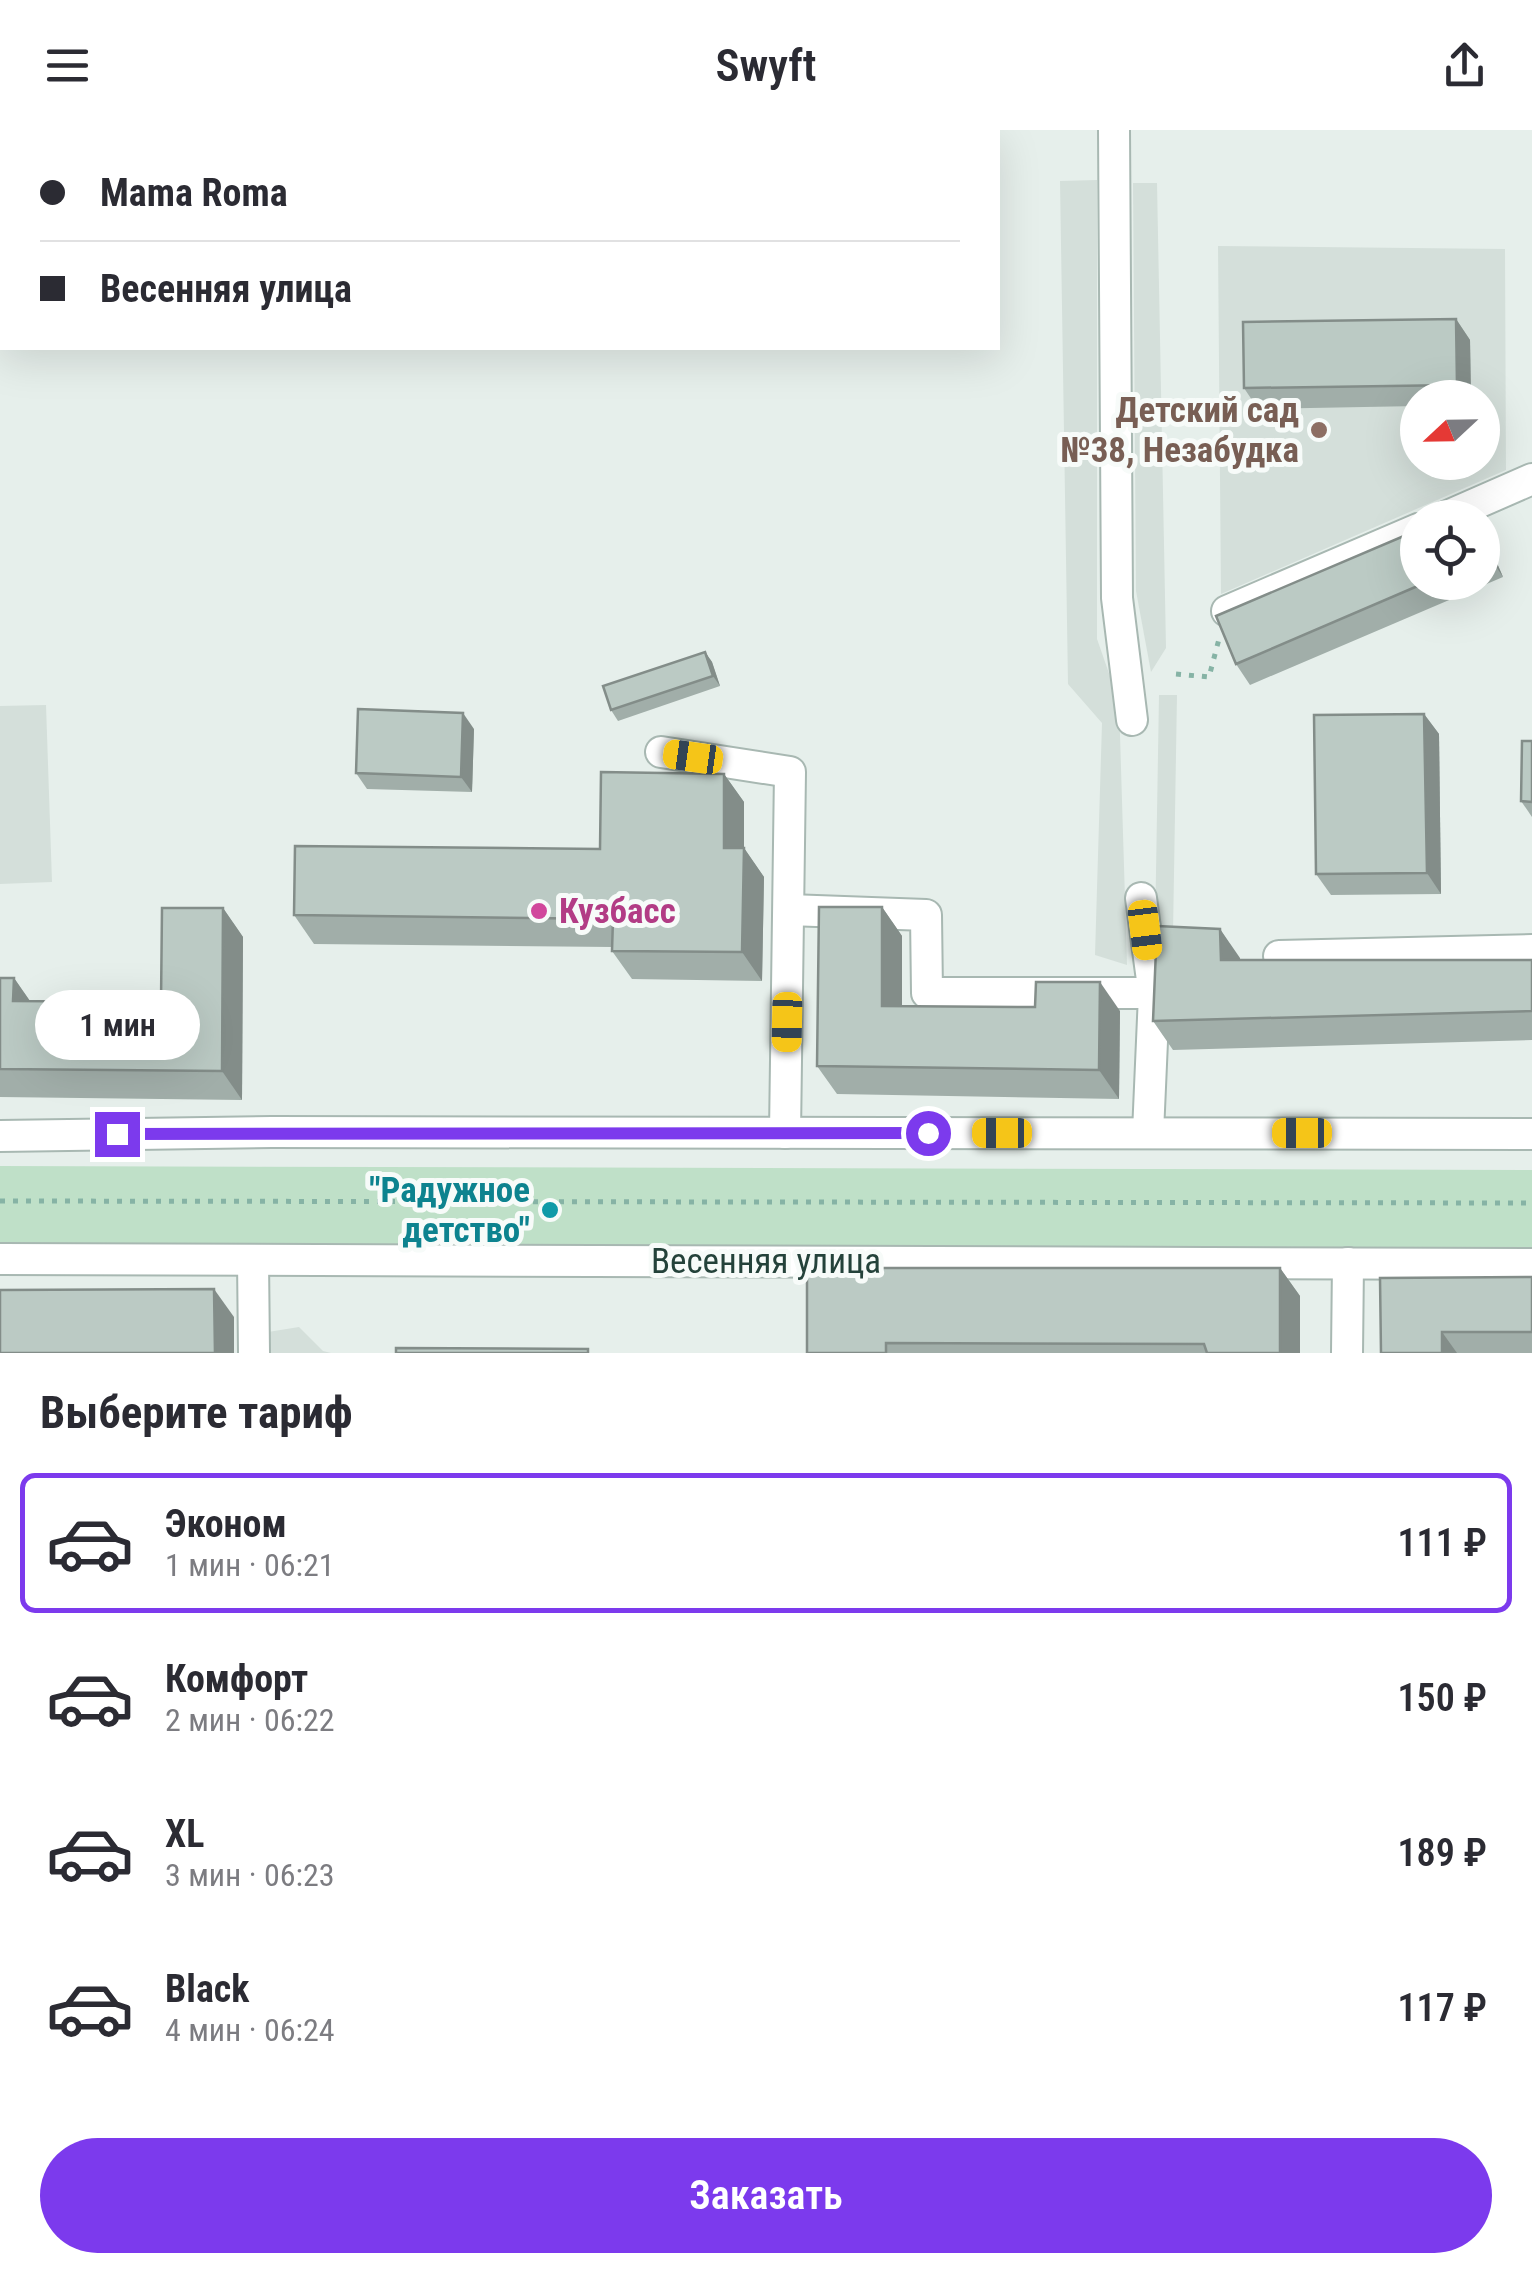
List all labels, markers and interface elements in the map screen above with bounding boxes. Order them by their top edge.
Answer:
icon: menu [40,38,95,93]
icon: share [1437,38,1492,93]
text: Swyft [715,39,817,92]
text: Mama Roma [100,171,288,215]
text: Весенняя улица [100,267,352,311]
north arrow [1400,380,1500,480]
map controls [1400,380,1500,600]
place label: Детский сад №38, Незабудка [1060,390,1299,471]
marker: Детский сад №38, Незабудка [1308,419,1330,441]
button: locate [1400,500,1500,600]
car [661,738,725,776]
place label: Кузбасс [559,891,676,932]
car [1126,898,1164,962]
marker: Кузбасс [528,900,550,922]
callout: 1 мин [34,989,200,1059]
car [771,992,803,1052]
text: 1 мин [79,1006,156,1044]
route start [906,1111,951,1156]
route end [95,1112,140,1157]
car [972,1118,1032,1148]
car [1272,1118,1332,1148]
place label: "Радужное детство" [369,1170,530,1251]
marker: "Радужное детство" [539,1199,561,1221]
street label: Весенняя улица [651,1241,881,1282]
text: Выберите тариф [40,1386,353,1439]
icon: car [45,1498,135,1588]
text: Эконом [165,1502,287,1546]
text: 111 ₽ [1397,1521,1487,1565]
text: 1 мин · 06:21 [165,1546,335,1584]
icon: car [45,1653,135,1743]
text: Комфорт [165,1657,308,1701]
text: 150 ₽ [1397,1676,1487,1720]
text: 2 мин · 06:22 [165,1701,335,1739]
icon: car [45,1808,135,1898]
text: XL [165,1812,204,1856]
text: 189 ₽ [1397,1831,1487,1875]
text: 3 мин · 06:23 [165,1856,335,1894]
icon: car [45,1963,135,2053]
text: Black [165,1967,249,2011]
text: 117 ₽ [1397,1986,1487,2030]
text: 4 мин · 06:24 [165,2011,335,2049]
button: Заказать [40,2138,1492,2253]

